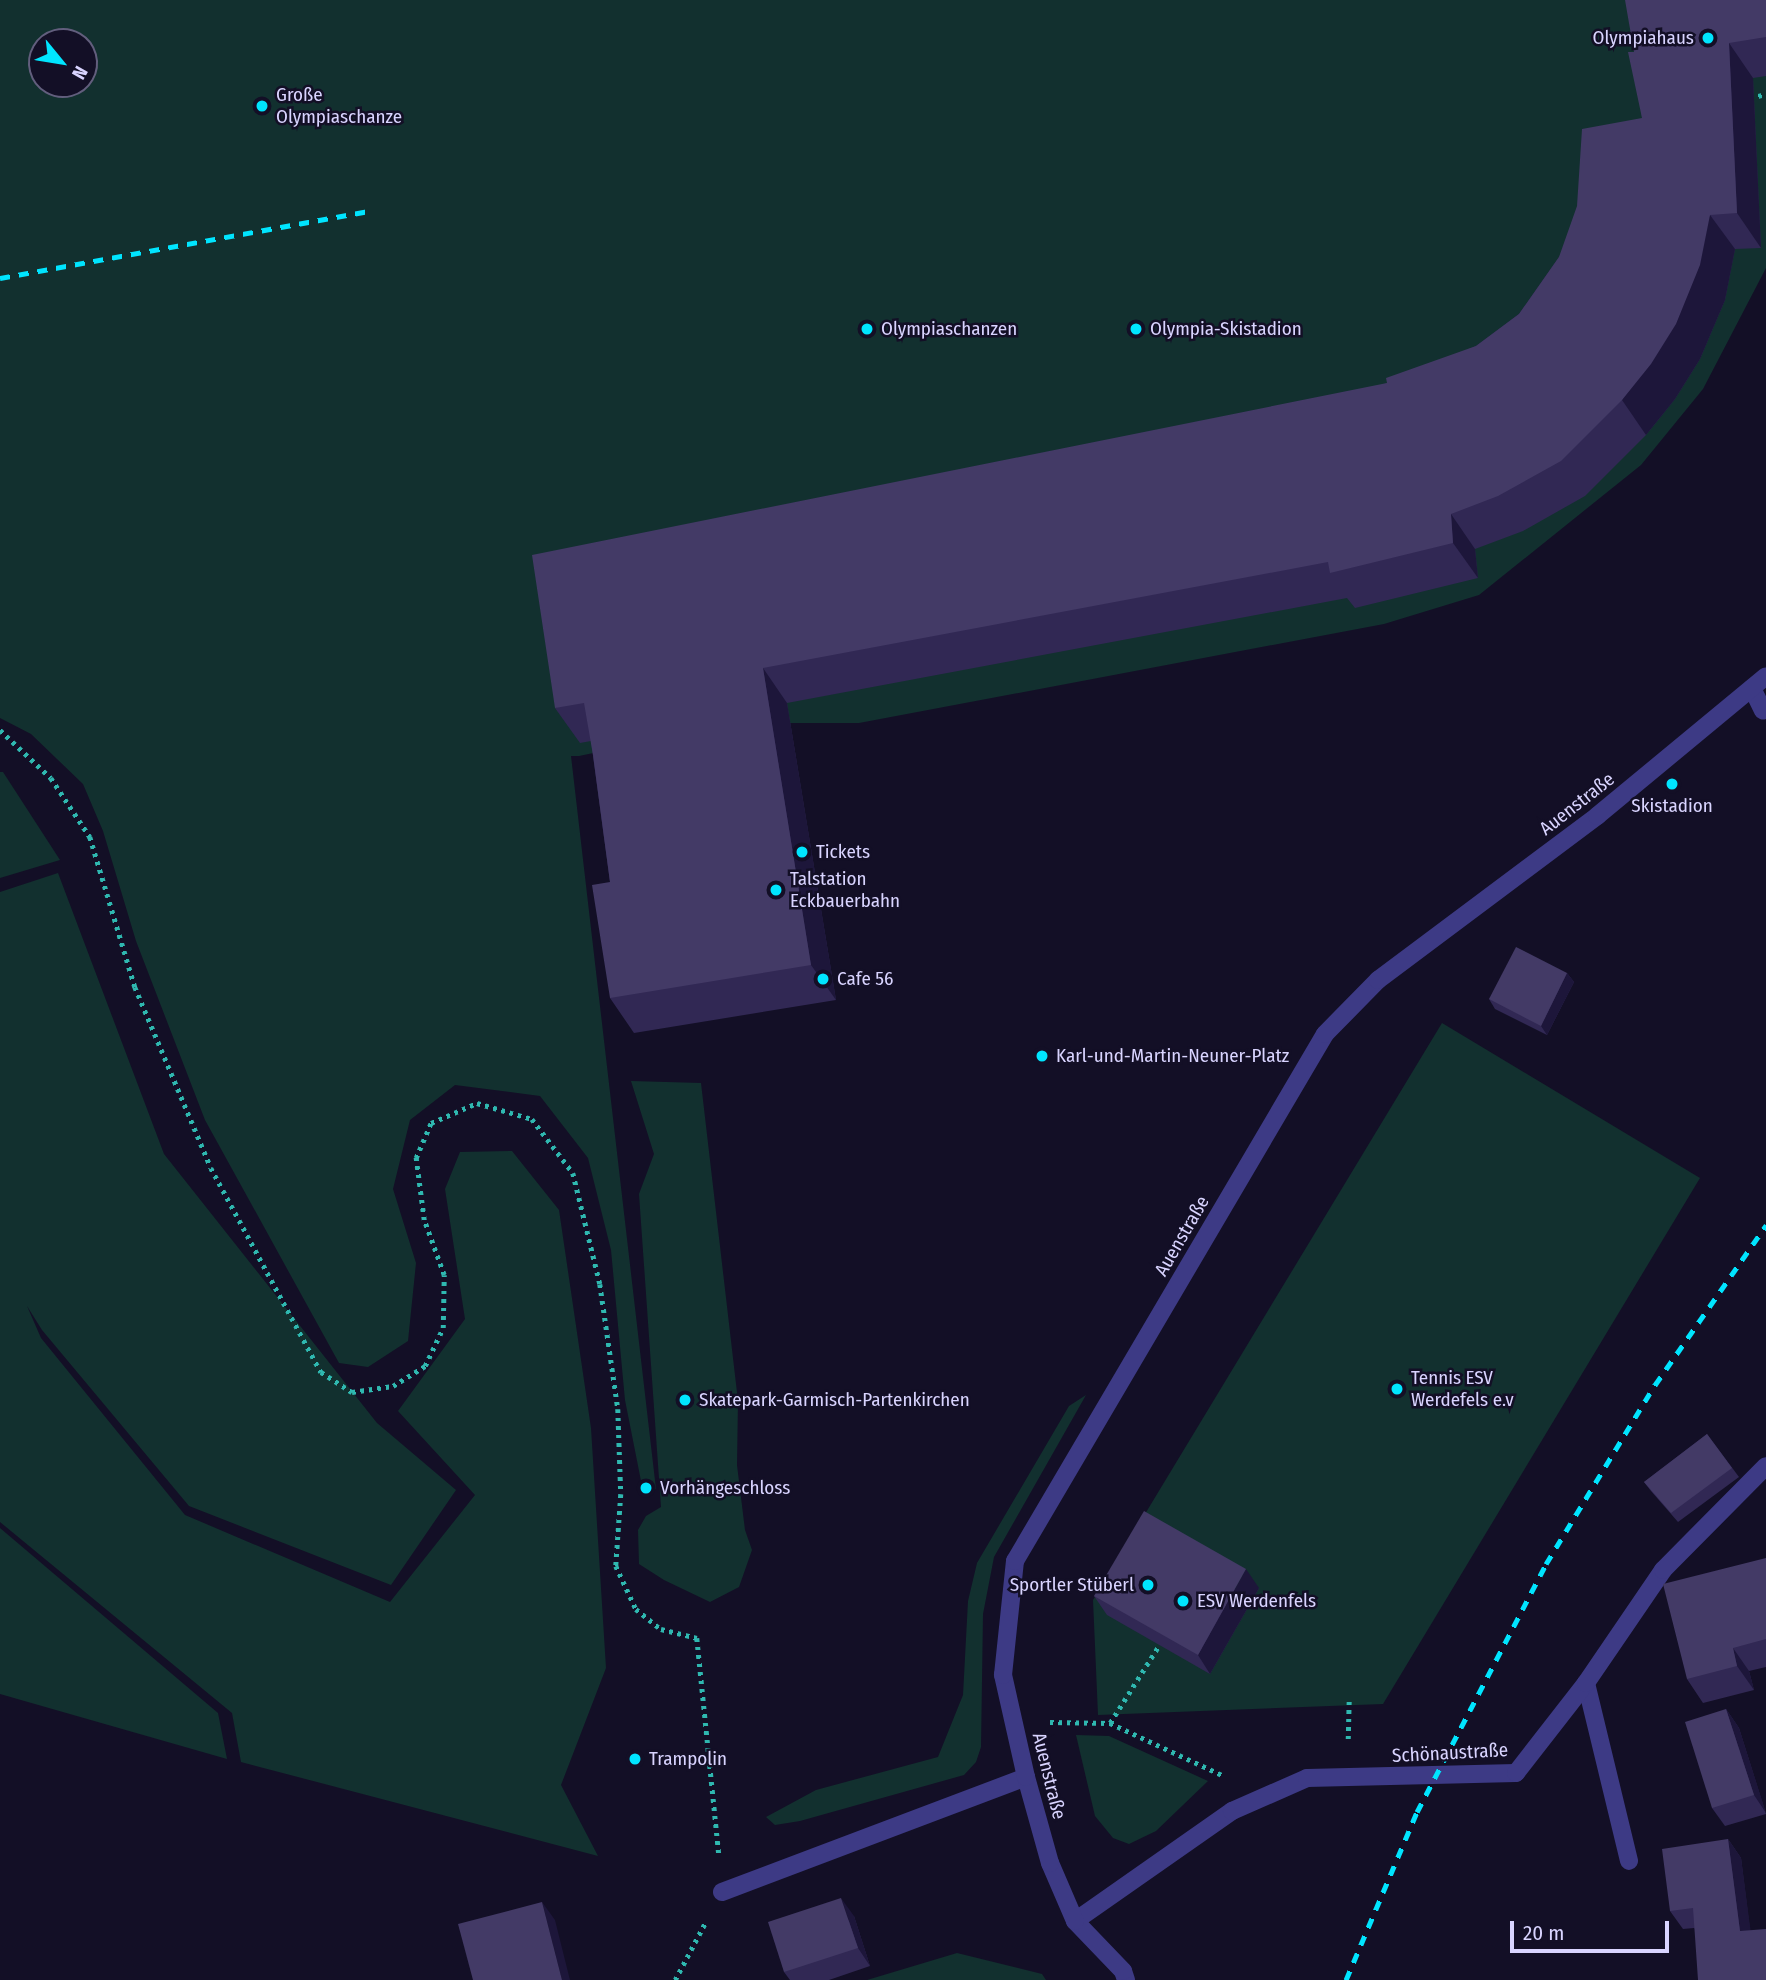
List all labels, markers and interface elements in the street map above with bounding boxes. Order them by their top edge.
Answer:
place label: Olympiahaus [1593,27,1694,49]
north arrow [28,28,98,98]
marker: Olympiahaus [1700,30,1716,46]
text: N [67,62,93,83]
place label: Große Olympiaschanze [276,84,402,128]
marker: Große Olympiaschanze [254,98,270,114]
place label: Olympiaschanzen [881,318,1017,340]
place label: Olympia-Skistadion [1150,318,1302,340]
marker: Olympiaschanzen [859,321,875,337]
marker: Olympia-Skistadion [1128,321,1144,337]
street label: Auenstraße [1535,768,1619,840]
marker: Skistadion [1664,776,1680,792]
place label: Skistadion [1631,795,1713,817]
place label: Tickets [816,841,870,863]
marker: Tickets [794,844,810,860]
place label: Talstation Eckbauerbahn [790,868,900,912]
marker: Talstation Eckbauerbahn [768,882,784,898]
place label: Cafe 56 [837,968,893,990]
marker: Cafe 56 [815,971,831,987]
place label: Karl-und-Martin-Neuner-Platz [1056,1045,1289,1067]
marker: Karl-und-Martin-Neuner-Platz [1034,1048,1050,1064]
street label: Auenstraße [1150,1192,1214,1280]
place label: Tennis ESV Werdefels e.v [1411,1367,1514,1411]
marker: Tennis ESV Werdefels e.v [1389,1381,1405,1397]
place label: Skatepark-Garmisch-Partenkirchen [699,1389,970,1411]
marker: Skatepark-Garmisch-Partenkirchen [677,1392,693,1408]
place label: Vorhängeschloss [660,1477,790,1499]
marker: Vorhängeschloss [638,1480,654,1496]
place label: Sportler Stüberl [1010,1574,1134,1596]
marker: Sportler Stüberl [1140,1577,1156,1593]
place label: ESV Werdenfels [1197,1590,1316,1612]
marker: ESV Werdenfels [1175,1593,1191,1609]
street label: Auenstraße [1027,1730,1071,1822]
street label: Schönaustraße [1391,1739,1509,1767]
place label: Trampolin [649,1748,727,1770]
marker: Trampolin [627,1751,643,1767]
scale bar [1514,1906,1673,1950]
text: 20 m [1523,1920,1564,1946]

